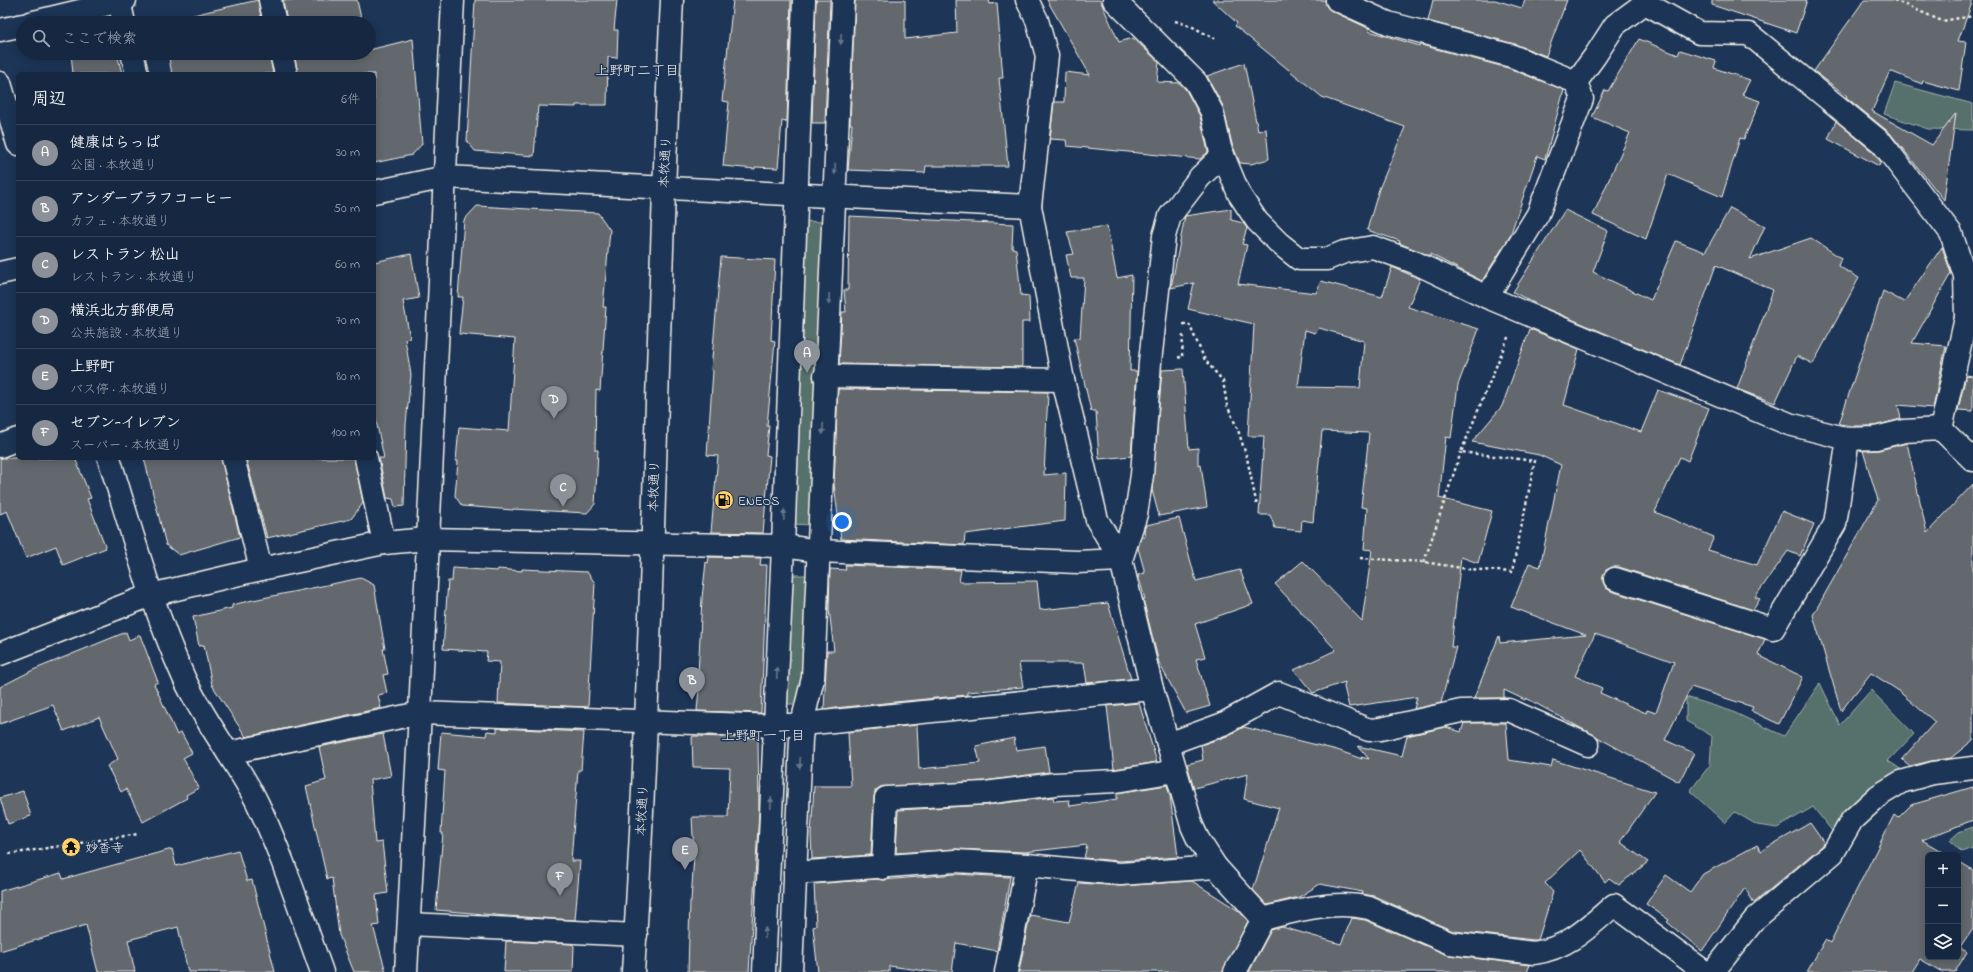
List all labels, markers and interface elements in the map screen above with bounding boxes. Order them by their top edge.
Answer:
search box [16,16,376,60]
icon: search [30,27,52,49]
text: ここで検索 [62,28,137,50]
one-way arrow [838,33,845,45]
district label: 上野町二丁目 [595,61,679,82]
text: 周辺 [32,87,66,112]
text: 6件 [341,90,360,109]
text: 健康はらっぱ [70,132,160,154]
street label: 本牧通り [655,136,676,189]
text: A [41,143,49,162]
text: 30 m [336,143,360,162]
text: 公園 · 本牧通り [70,156,157,175]
one-way arrow [831,163,838,175]
text: アンダーブラフコーヒー [70,188,233,210]
text: B [41,199,49,218]
text: 50 m [334,199,360,218]
text: カフェ · 本牧通り [70,212,170,231]
text: レストラン 松山 [70,244,180,266]
text: C [41,255,49,274]
text: 60 m [335,255,360,274]
text: レストラン · 本牧通り [70,268,197,287]
one-way arrow [825,293,832,305]
text: 横浜北方郵便局 [70,300,175,322]
text: D [40,311,50,330]
text: 70 m [336,311,360,330]
text: 公共施設 · 本牧通り [70,324,183,343]
pin: A [794,340,820,373]
text: 上野町 [70,356,115,378]
text: E [41,367,49,386]
text: 80 m [336,367,360,386]
text: バス停 · 本牧通り [70,380,170,399]
pin: D [541,386,567,419]
text: セブン-イレブン [70,412,181,434]
text: F [41,423,49,442]
text: 100 m [331,423,360,442]
one-way arrow [820,423,827,435]
text: スーパー · 本牧通り [70,436,183,455]
street label: 本牧通り [644,460,665,512]
pin: C [550,474,576,507]
fuel station icon: ENEOS [713,489,735,511]
place label: ENEOS [738,492,779,511]
one-way arrow [781,509,788,521]
your location [832,512,852,532]
pin: B [679,667,705,700]
one-way arrow [773,667,780,679]
district label: 上野町一丁目 [721,726,805,747]
one-way arrow [797,757,803,770]
street label: 本牧通り [632,784,653,837]
one-way arrow [768,796,774,809]
temple icon: 妙香寺 [60,836,82,858]
pin: E [672,837,698,870]
place label: 妙香寺 [85,839,124,858]
map controls [1925,852,1961,960]
button: + [1925,852,1961,888]
pin: F [547,863,573,896]
button: − [1925,888,1961,924]
button: layers [1925,924,1961,960]
one-way arrow [762,927,769,939]

